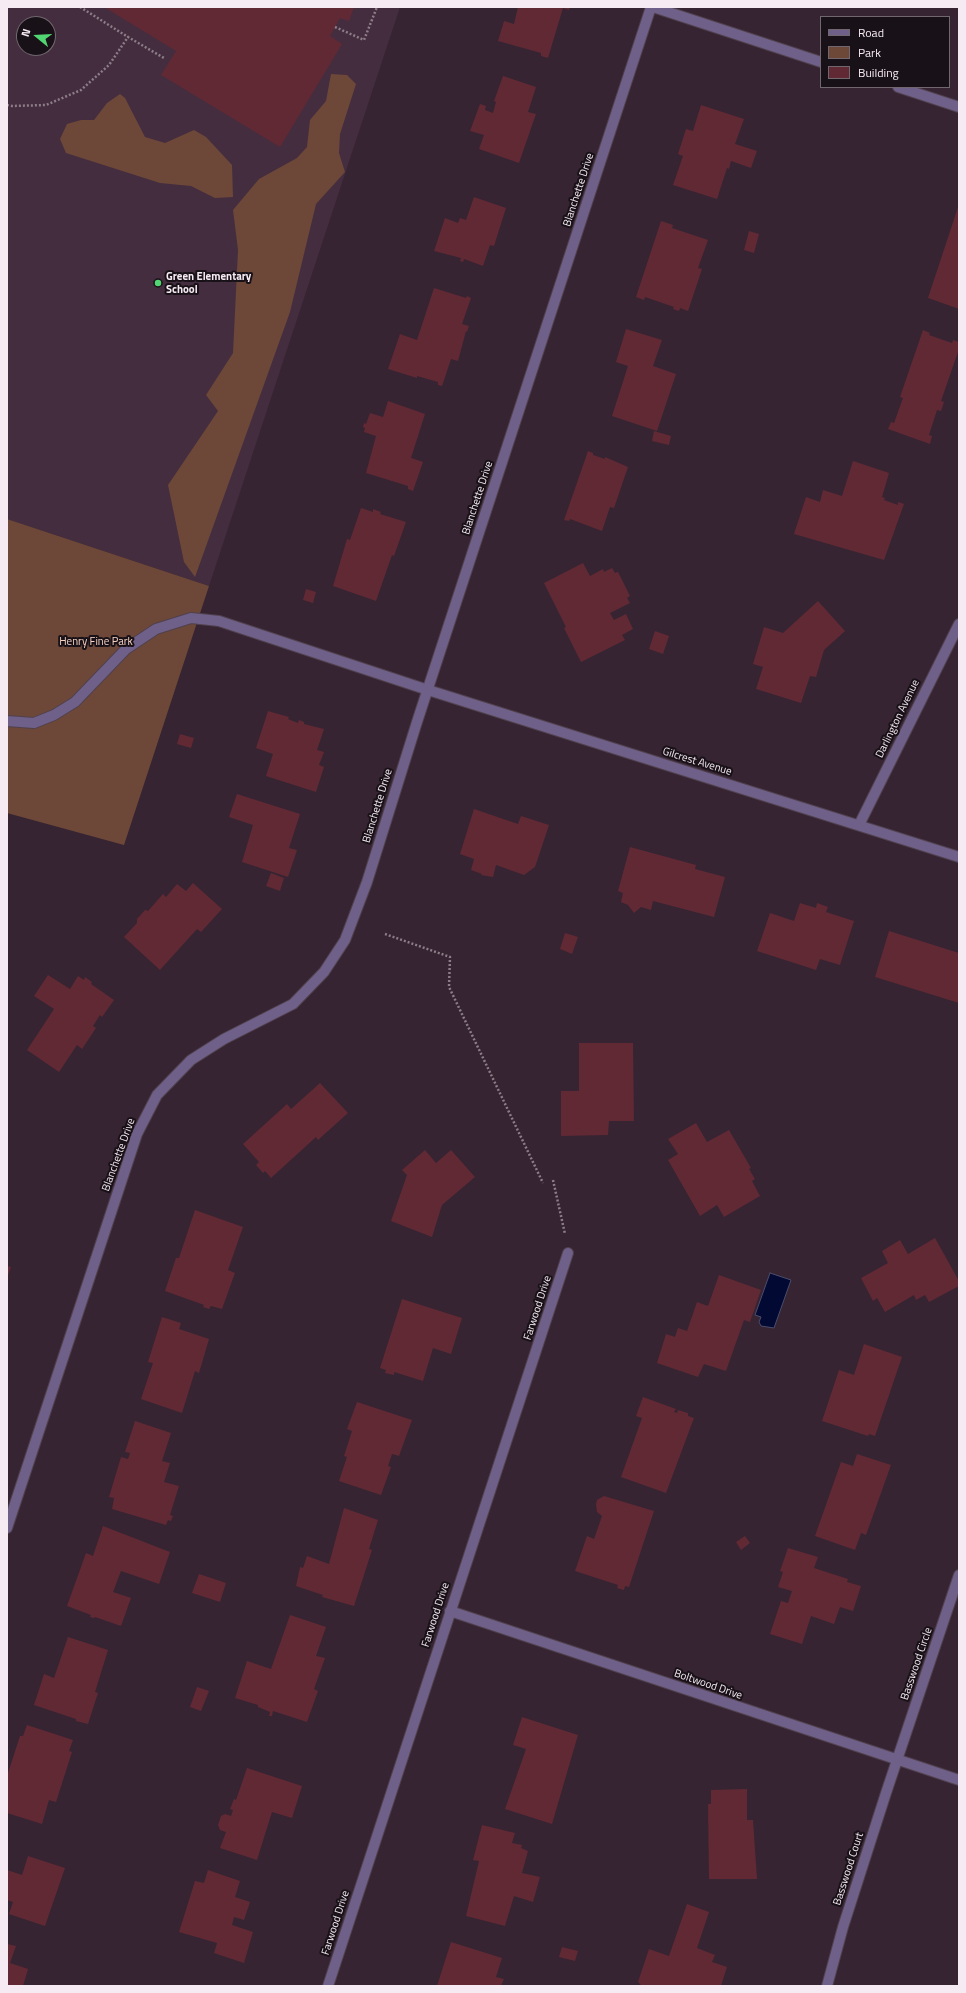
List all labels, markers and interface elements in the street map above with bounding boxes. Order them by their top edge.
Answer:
north arrow [16,16,56,56]
legend [820,16,950,88]
text: Road [858,23,884,42]
text: N [17,27,34,39]
text: Park [858,43,881,62]
text: Building [858,63,899,82]
street label: Blanchette Drive [561,151,597,229]
place label: Green Elementary School [166,270,251,296]
marker: Green Elementary School [153,278,163,288]
street label: Blanchette Drive [460,459,496,537]
park label: Henry Fine Park [59,635,133,649]
street label: Darlington Avenue [873,678,923,760]
street label: Gilcrest Avenue [661,745,733,779]
street label: Blanchette Drive [360,767,396,845]
street label: Blanchette Drive [100,1117,138,1193]
street label: Farwood Drive [521,1274,555,1342]
street label: Farwood Drive [419,1581,453,1649]
street label: Basswood Circle [898,1626,936,1702]
street label: Boltwood Drive [672,1667,744,1703]
street label: Basswood Court [831,1831,867,1907]
street label: Farwood Drive [319,1889,353,1957]

